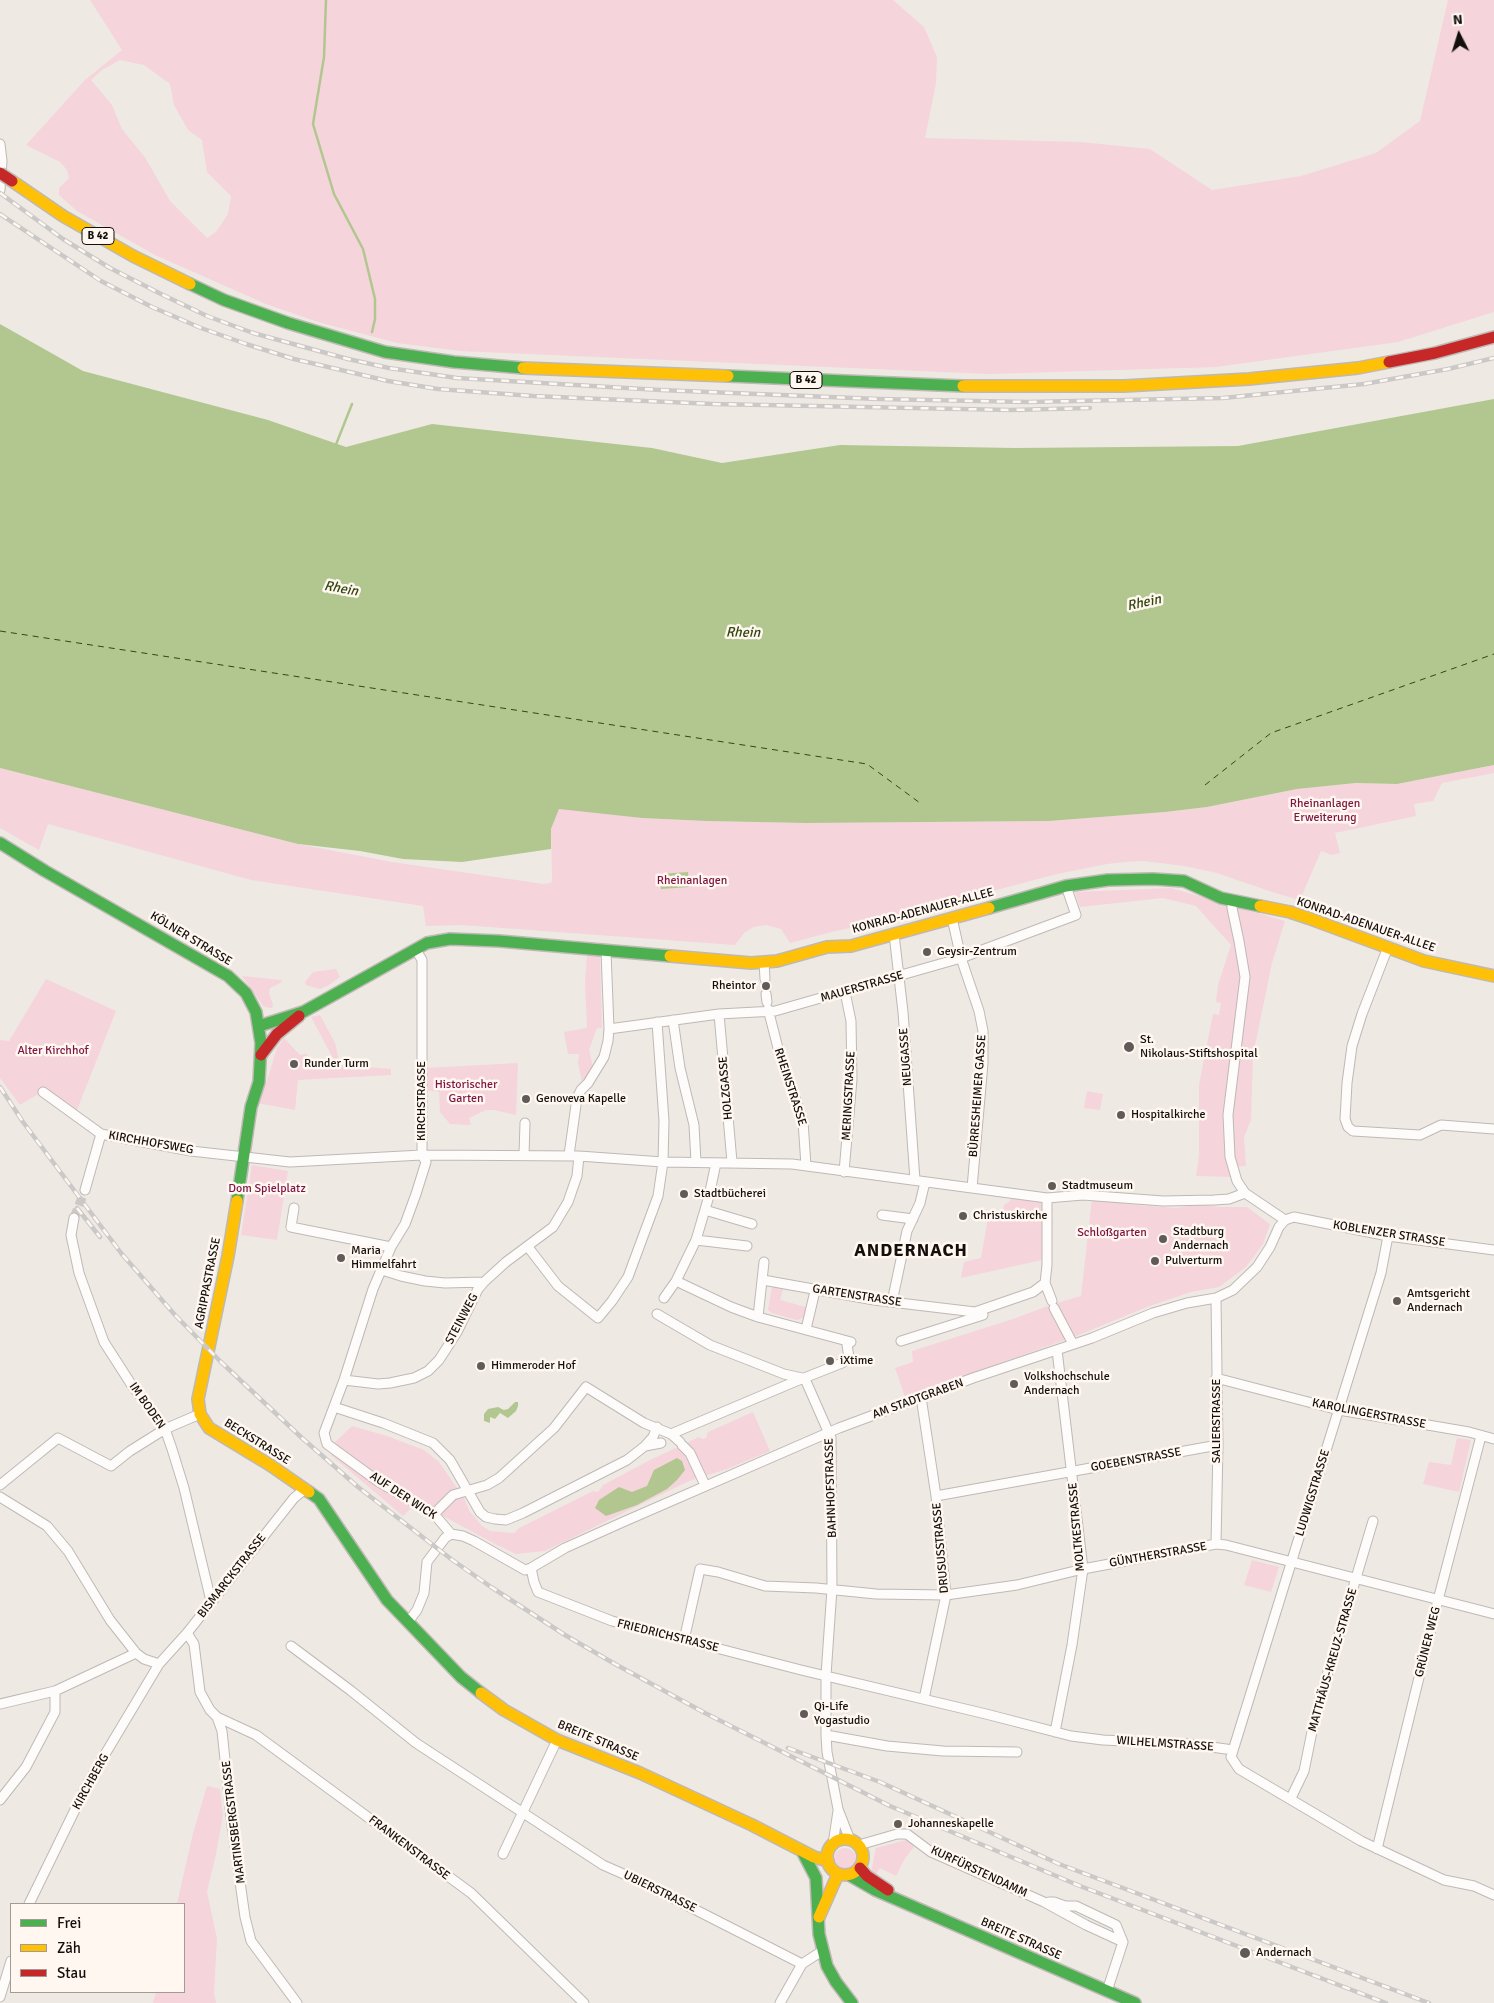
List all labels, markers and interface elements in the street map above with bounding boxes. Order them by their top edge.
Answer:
north arrow [1434,10,1484,60]
text: N [1452,11,1463,28]
road number: B 42 [82,228,114,245]
road number: B 42 [790,372,822,388]
water label: Rhein [323,578,359,600]
water label: Rhein [1125,591,1163,615]
water label: Rhein [726,624,760,642]
park label: Rheinanlagen Erweiterung [1290,797,1360,825]
park label: Rheinanlagen [657,874,727,888]
street label: KONRAD-ADENAUER-ALLEE [851,885,995,937]
street label: KONRAD-ADENAUER-ALLEE [1295,894,1437,956]
street label: KÖLNER STRASSE [148,909,234,969]
place label: Geysir-Zentrum [937,945,1017,959]
marker: Geysir-Zentrum [921,946,933,958]
street label: MAUERSTRASSE [819,968,905,1006]
place label: Rheintor [712,979,756,993]
marker: Rheintor [760,980,772,992]
street label: NEUGASSE [897,1028,915,1086]
place label: St. Nikolaus-Stiftshospital [1140,1033,1258,1061]
street label: BÜRRESHEIMER GASSE [967,1034,989,1158]
marker: St. Nikolaus-Stiftshospital [1122,1040,1136,1054]
park label: Alter Kirchhof [17,1044,89,1058]
street label: RHEINSTRASSE [771,1046,809,1128]
street label: MERINGSTRASSE [839,1051,859,1141]
street label: HOLZGASSE [716,1056,736,1120]
place label: Runder Turm [304,1057,369,1071]
marker: Runder Turm [288,1058,300,1070]
street label: KIRCHSTRASSE [415,1061,429,1141]
park label: Historischer Garten [435,1078,497,1106]
place label: Genoveva Kapelle [536,1092,626,1106]
marker: Genoveva Kapelle [520,1093,532,1105]
place label: Hospitalkirche [1131,1108,1206,1122]
marker: Hospitalkirche [1115,1109,1127,1121]
street label: KIRCHHOFSWEG [107,1128,195,1158]
place label: Stadtmuseum [1062,1179,1133,1193]
marker: Stadtmuseum [1046,1180,1058,1192]
park label: Dom Spielplatz [228,1182,306,1196]
place label: Stadtbücherei [694,1187,766,1201]
marker: Stadtbücherei [678,1188,690,1200]
place label: Christuskirche [973,1209,1047,1223]
marker: Christuskirche [957,1210,969,1222]
street label: KOBLENZER STRASSE [1332,1218,1446,1250]
place label: Stadtburg Andernach [1173,1225,1228,1253]
park label: Schloßgarten [1077,1226,1147,1240]
marker: Stadtburg Andernach [1157,1233,1169,1245]
street label: AGRIPPASTRASSE [192,1236,224,1330]
district label: ANDERNACH [853,1240,969,1262]
place label: Maria Himmelfahrt [351,1244,416,1272]
marker: Maria Himmelfahrt [335,1252,347,1264]
place label: Pulverturm [1165,1254,1222,1268]
marker: Pulverturm [1149,1255,1161,1267]
street label: GARTENSTRASSE [811,1282,903,1310]
place label: Amtsgericht Andernach [1407,1287,1470,1315]
street label: STEINWEG [443,1291,481,1347]
marker: Amtsgericht Andernach [1391,1295,1403,1307]
place label: iXtime [840,1354,873,1368]
marker: iXtime [824,1355,836,1367]
place label: Himmeroder Hof [491,1359,576,1373]
marker: Himmeroder Hof [475,1360,487,1372]
place label: Volkshochschule Andernach [1024,1370,1110,1398]
street label: AM STADTGRABEN [870,1376,966,1422]
marker: Volkshochschule Andernach [1008,1378,1020,1390]
street label: SALIERSTRASSE [1210,1379,1224,1463]
street label: IM BODEN [126,1380,168,1432]
street label: KAROLINGERSTRASSE [1311,1396,1427,1432]
street label: BECKSTRASSE [221,1416,293,1468]
street label: BAHNHOFSTRASSE [822,1438,840,1538]
street label: GOEBENSTRASSE [1090,1445,1182,1475]
street label: LUDWIGSTRASSE [1293,1448,1333,1538]
street label: AUF DER WICK [367,1469,439,1523]
street label: MOLTKESTRASSE [1066,1482,1088,1572]
street label: DRUSUSSTRASSE [930,1502,952,1594]
street label: BISMARCKSTRASSE [195,1531,269,1621]
street label: GÜNTHERSTRASSE [1108,1539,1208,1571]
street label: MATTHÄUS-KREUZ-STRASSE [1306,1586,1360,1734]
street label: GRÜNER WEG [1412,1605,1444,1679]
street label: FRIEDRICHSTRASSE [616,1616,720,1656]
place label: Qi-Life Yogastudio [814,1700,870,1728]
marker: Qi-Life Yogastudio [798,1708,810,1720]
street label: BREITE STRASSE [555,1717,641,1765]
street label: WILHELMSTRASSE [1116,1733,1214,1755]
street label: KIRCHBERG [70,1751,112,1813]
street label: MARTINSBERGSTRASSE [219,1760,249,1884]
street label: FRANKENSTRASSE [366,1813,452,1883]
place label: Johanneskapelle [908,1817,994,1831]
marker: Johanneskapelle [892,1818,904,1830]
street label: KURFÜRSTENDAMM [928,1843,1030,1901]
street label: UBIERSTRASSE [621,1868,699,1916]
legend [10,1903,185,1993]
text: Frei [57,1914,81,1932]
street label: BREITE STRASSE [978,1915,1064,1963]
text: Zäh [57,1939,81,1957]
marker: Andernach [1238,1946,1252,1960]
place label: Andernach [1256,1946,1311,1960]
text: Stau [57,1964,86,1982]

